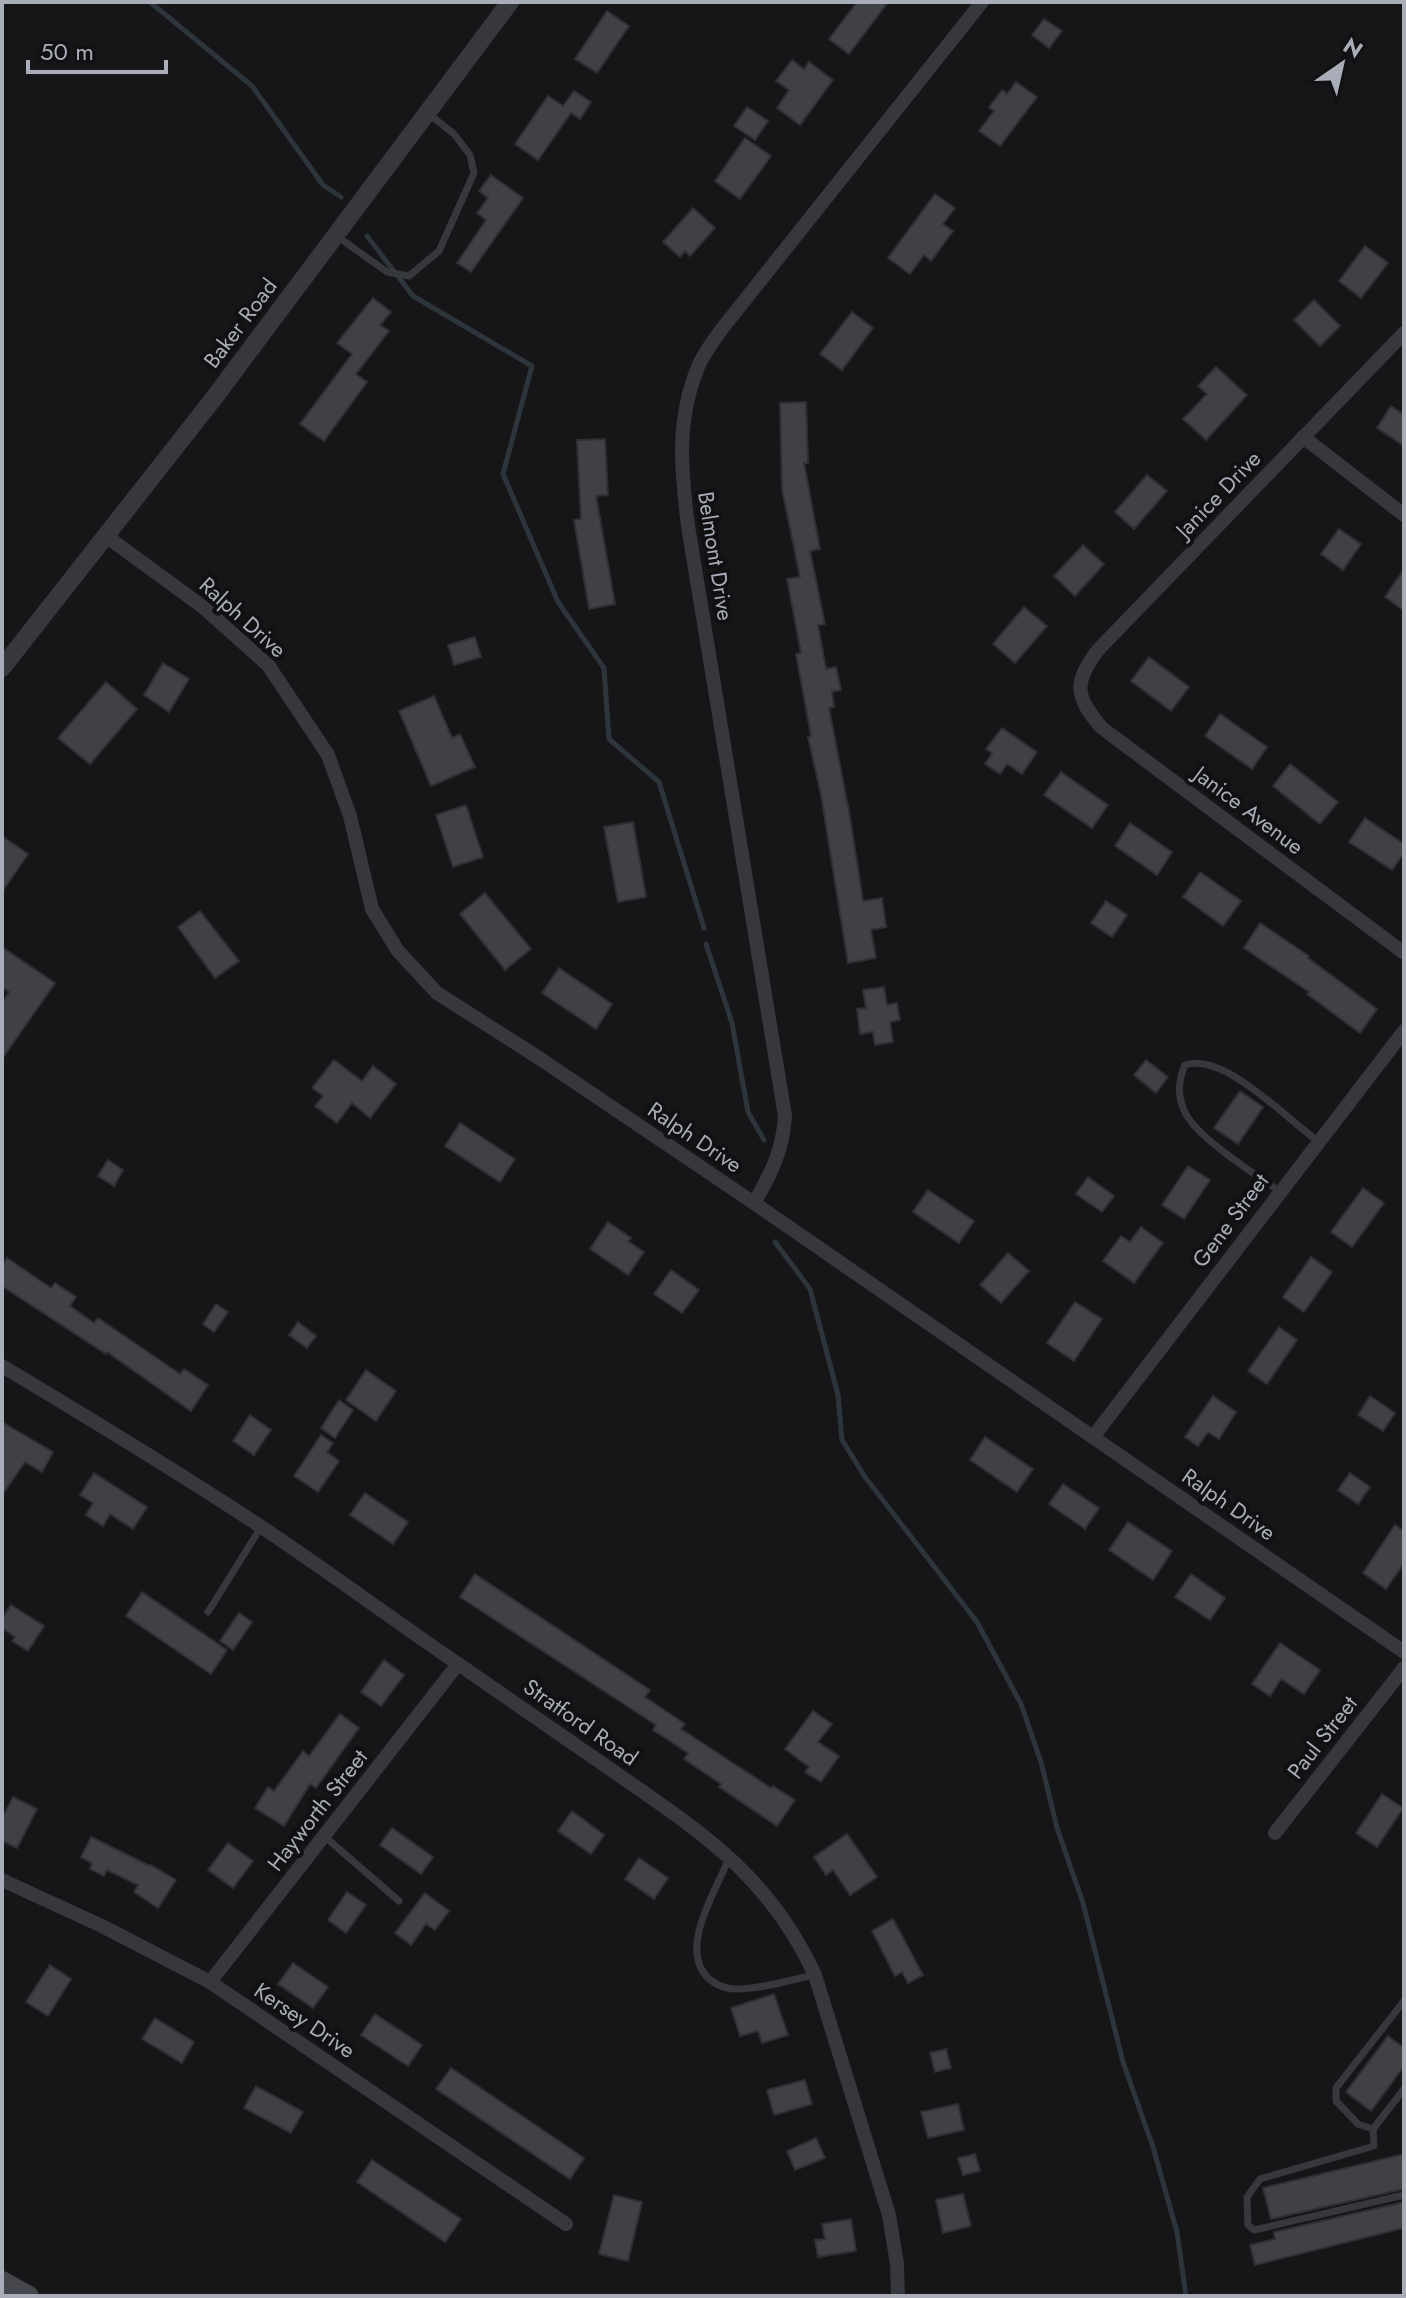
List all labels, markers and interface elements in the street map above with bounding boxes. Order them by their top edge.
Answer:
scale bar [28,24,166,74]
north arrow [1302,24,1382,104]
text: N [1337,29,1369,66]
text: 50 m [40,34,94,69]
street label: Baker Road [196,271,284,375]
street label: Janice Drive [1166,443,1268,547]
street label: Belmont Drive [690,489,742,623]
street label: Ralph Drive [192,569,294,665]
street label: Janice Avenue [1185,756,1311,862]
street label: Ralph Drive [641,1094,749,1180]
street label: Gene Street [1184,1166,1276,1274]
street label: Ralph Drive [1176,1460,1282,1548]
street label: Stratford Road [517,1671,645,1773]
street label: Paul Street [1279,1688,1365,1785]
street label: Hayworth Street [259,1742,375,1878]
street label: Kersey Drive [248,1974,362,2066]

